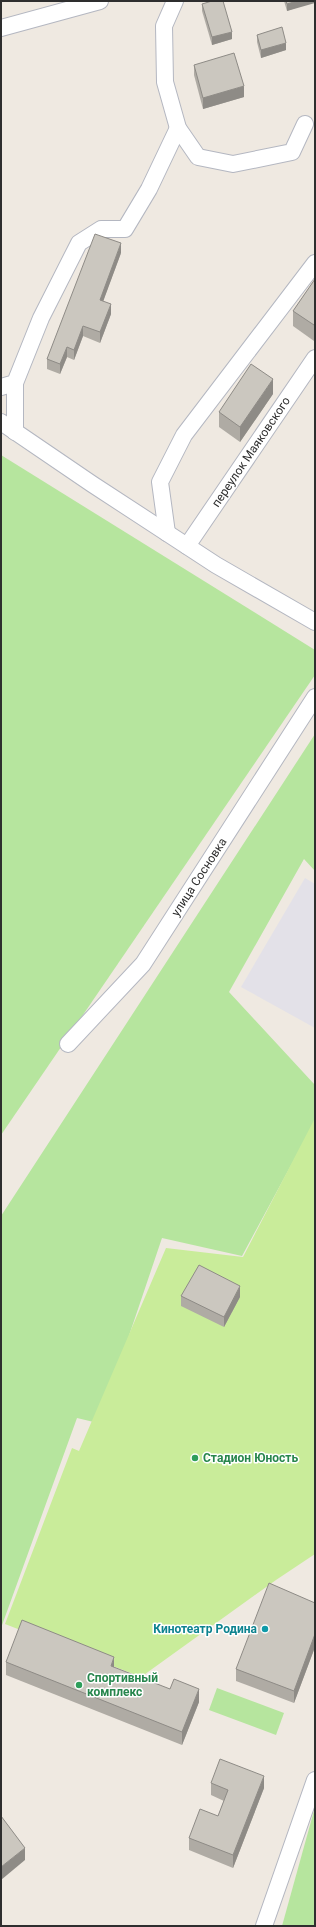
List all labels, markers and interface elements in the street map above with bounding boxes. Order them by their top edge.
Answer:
street label: переулок Маяковского [209,394,293,510]
street label: улица Сосновка [168,835,230,919]
place label: Стадион Юность [203,1451,298,1465]
marker: Стадион Юность [190,1453,200,1463]
place label: Кинотеатр Родина [153,1622,258,1636]
marker: Кинотеатр Родина [260,1624,270,1634]
place label: Спортивный комплекс [87,1671,158,1699]
marker: Спортивный комплекс [74,1680,84,1690]

